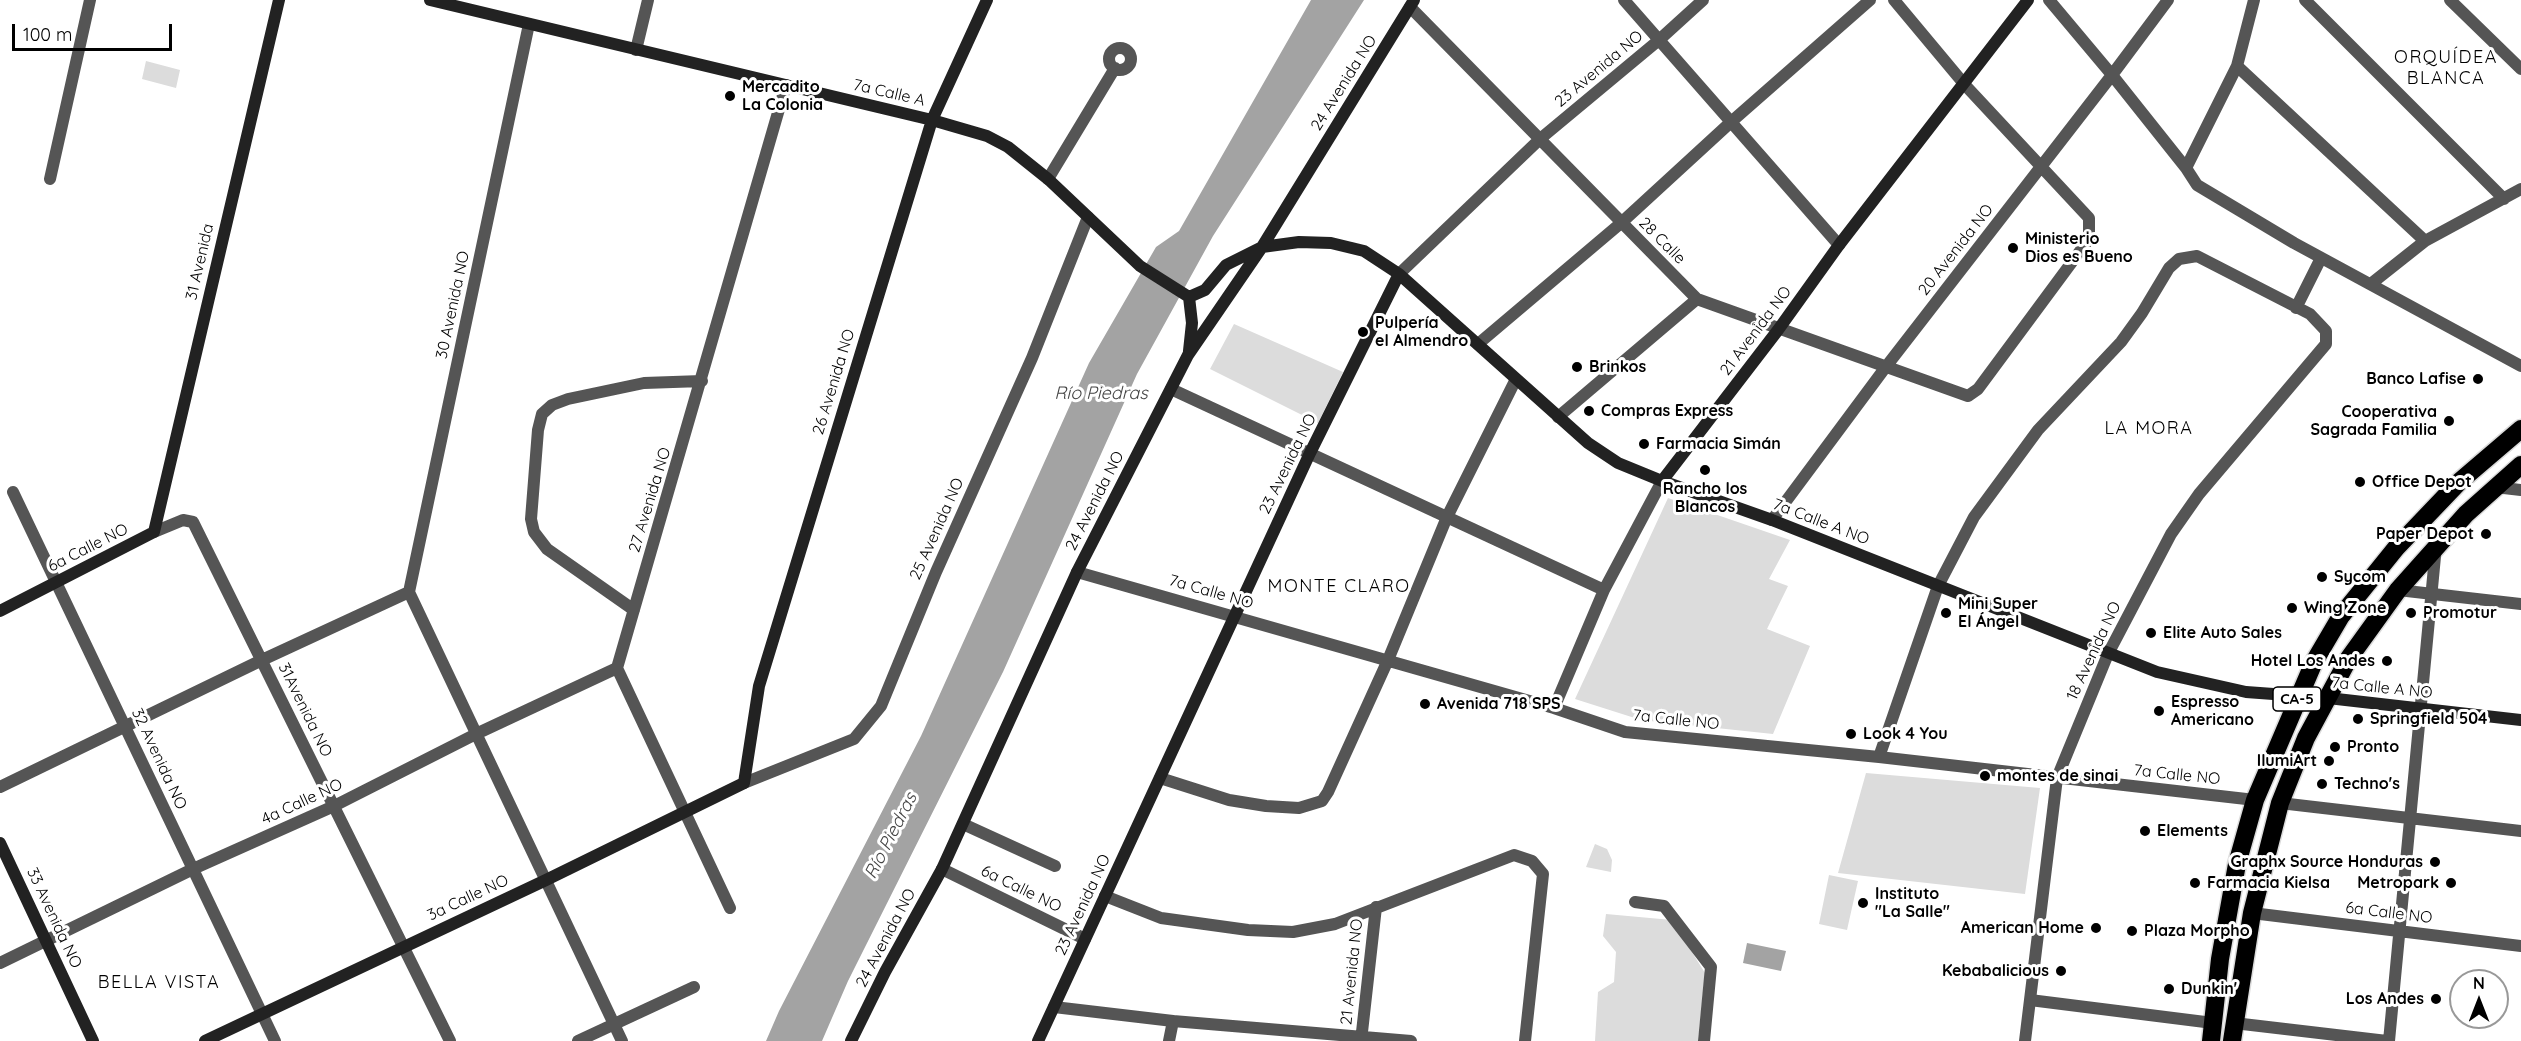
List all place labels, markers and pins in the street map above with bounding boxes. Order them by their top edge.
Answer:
place label: Mercadito La Colonia [742,77,823,115]
marker: Mercadito La Colonia [723,89,737,103]
place label: Ministerio Dios es Bueno [2025,229,2133,267]
marker: Ministerio Dios es Bueno [2006,241,2020,255]
place label: Pulpería el Almendro [1375,313,1468,351]
marker: Pulpería el Almendro [1356,325,1370,339]
place label: Brinkos [1589,357,1646,377]
marker: Brinkos [1570,360,1584,374]
place label: Banco Lafise [2366,369,2466,389]
marker: Banco Lafise [2471,372,2485,386]
place label: Compras Express [1601,401,1733,421]
place label: Cooperativa Sagrada Familia [2310,402,2437,440]
marker: Compras Express [1582,404,1596,418]
marker: Cooperativa Sagrada Familia [2442,414,2456,428]
place label: Farmacia Simán [1656,434,1781,454]
marker: Farmacia Simán [1637,437,1651,451]
marker: Rancho los Blancos [1698,463,1712,477]
place label: Office Depot [2372,472,2472,492]
marker: Office Depot [2353,475,2367,489]
place label: Rancho los Blancos [1663,479,1747,517]
place label: Paper Depot [2376,524,2474,544]
marker: Paper Depot [2479,527,2493,541]
place label: Sycom [2334,567,2386,587]
marker: Sycom [2315,570,2329,584]
place label: Mini Super El Ángel [1958,594,2038,632]
place label: Wing Zone [2304,598,2386,618]
marker: Wing Zone [2285,601,2299,615]
place label: Promotur [2423,603,2497,623]
marker: Mini Super El Ángel [1939,606,1953,620]
marker: Promotur [2404,606,2418,620]
place label: Elite Auto Sales [2163,623,2282,643]
marker: Elite Auto Sales [2144,626,2158,640]
place label: Hotel Los Andes [2251,651,2375,671]
marker: Hotel Los Andes [2380,654,2394,668]
place label: Espresso Americano [2171,692,2254,730]
place label: Avenida 718 SPS [1437,694,1561,714]
marker: Avenida 718 SPS [1418,697,1432,711]
marker: Espresso Americano [2152,704,2166,718]
place label: Springfield 504 [2370,709,2487,729]
marker: Springfield 504 [2351,712,2365,726]
place label: Look 4 You [1863,724,1948,744]
marker: Look 4 You [1844,727,1858,741]
place label: Pronto [2347,737,2399,757]
marker: Pronto [2328,740,2342,754]
place label: IlumiArt [2257,751,2317,771]
marker: IlumiArt [2322,754,2336,768]
place label: montes de sinai [1997,766,2118,786]
marker: montes de sinai [1978,769,1992,783]
place label: Techno's [2334,774,2400,794]
marker: Techno's [2315,777,2329,791]
place label: Elements [2157,821,2228,841]
marker: Elements [2138,824,2152,838]
place label: Graphx Source Honduras [2230,852,2423,872]
marker: Graphx Source Honduras [2428,855,2442,869]
place label: Farmacia Kielsa [2207,873,2330,893]
place label: Metropark [2357,873,2439,893]
marker: Farmacia Kielsa [2188,876,2202,890]
marker: Metropark [2444,876,2458,890]
place label: Instituto "La Salle" [1875,884,1950,922]
marker: Instituto "La Salle" [1856,896,1870,910]
place label: American Home [1961,918,2084,938]
marker: American Home [2089,921,2103,935]
place label: Plaza Morpho [2144,921,2250,941]
marker: Plaza Morpho [2125,924,2139,938]
place label: Kebabalicious [1942,961,2049,981]
marker: Kebabalicious [2054,964,2068,978]
place label: Dunkin' [2181,979,2237,999]
marker: Dunkin' [2162,982,2176,996]
place label: Los Andes [2346,989,2424,1009]
marker: Los Andes [2429,992,2443,1006]

